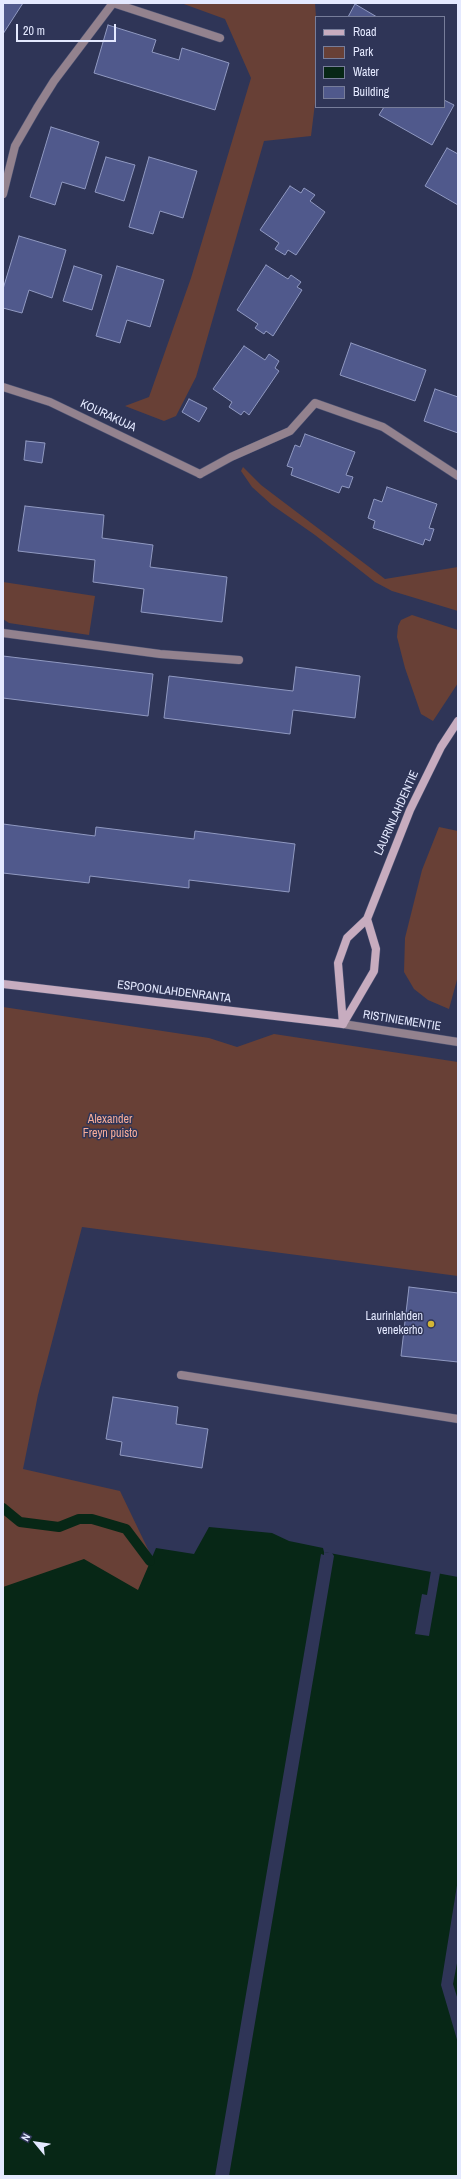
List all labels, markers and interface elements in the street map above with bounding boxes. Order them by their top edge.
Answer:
scale bar [18,16,118,42]
legend [315,16,445,108]
text: 20 m [23,23,45,39]
text: Road [353,24,377,40]
text: Park [353,44,373,60]
text: Water [353,64,379,80]
text: Building [353,84,389,100]
street label: KOURAKUJA [78,397,138,435]
street label: LAURINLAHDENTIE [372,768,422,858]
street label: ESPOONLAHDENRANTA [116,978,232,1006]
street label: RISTINIEMENTIE [362,1008,442,1034]
park label: Alexander Freyn puisto [83,1113,137,1141]
place label: Laurinlahden venekerho [366,1310,423,1338]
marker: Laurinlahden venekerho [426,1319,436,1329]
north arrow [16,2123,56,2163]
text: N [18,2131,33,2143]

